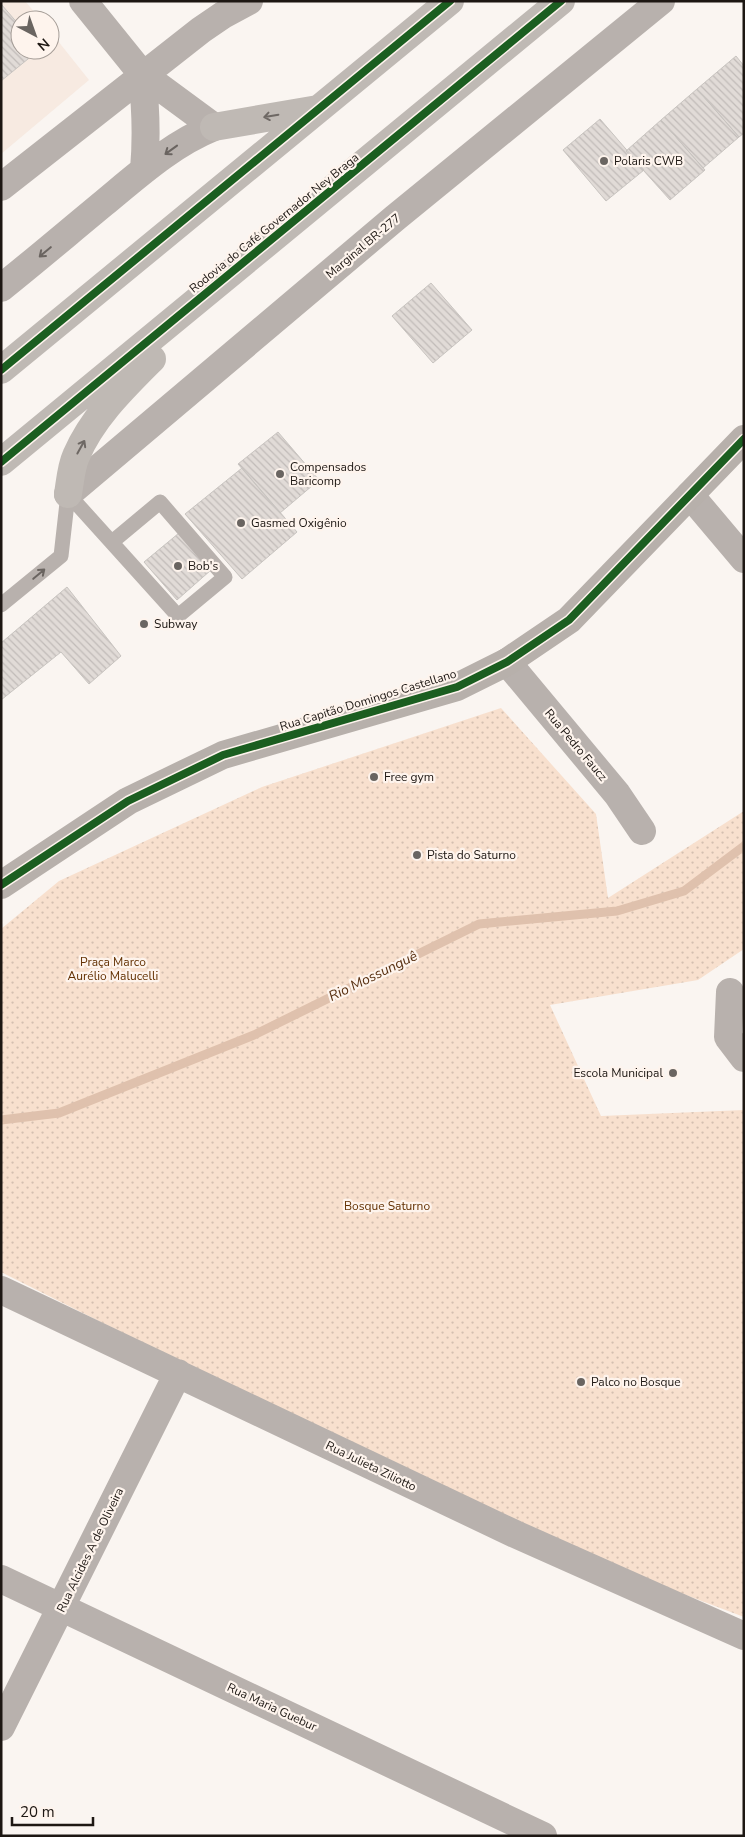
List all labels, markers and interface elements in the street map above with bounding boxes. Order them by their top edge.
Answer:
north arrow [10,10,60,60]
text: N [33,34,53,55]
one-way arrow [264,112,280,122]
one-way arrow [164,145,178,155]
street label: Rodovia do Café Governador Ney Braga [186,150,362,296]
place label: Polaris CWB [614,153,683,169]
marker: Polaris CWB [598,155,610,167]
street label: Marginal BR-277 [322,210,404,282]
one-way arrow [38,247,51,258]
one-way arrow [76,441,86,455]
place label: Compensados Baricomp [290,459,367,489]
marker: Compensados Baricomp [274,468,286,480]
place label: Gasmed Oxigênio [251,515,347,531]
marker: Gasmed Oxigênio [235,517,247,529]
place label: Bob's [188,558,218,574]
marker: Bob's [172,560,184,572]
one-way arrow [32,569,45,580]
place label: Subway [154,616,198,632]
marker: Subway [138,618,150,630]
street label: Rua Capitão Domingos Castellano [278,665,459,735]
street label: Rua Pedro Faucz [541,706,611,785]
place label: Free gym [384,769,434,785]
marker: Free gym [368,771,380,783]
place label: Pista do Saturno [427,847,516,863]
marker: Pista do Saturno [411,849,423,861]
water label: Rio Mossunguê [325,946,421,1006]
park label: Praça Marco Aurélio Malucelli [68,954,158,984]
place label: Escola Municipal [573,1065,663,1081]
marker: Escola Municipal [667,1067,679,1079]
park label: Bosque Saturno [344,1198,430,1214]
place label: Palco no Bosque [591,1374,681,1390]
marker: Palco no Bosque [575,1376,587,1388]
street label: Rua Julieta Ziliotto [323,1437,419,1495]
street label: Rua Alcides A de Oliveira [53,1485,127,1615]
street label: Rua Maria Guebur [225,1679,320,1735]
scale bar [12,1794,94,1826]
text: 20 m [20,1802,55,1822]

